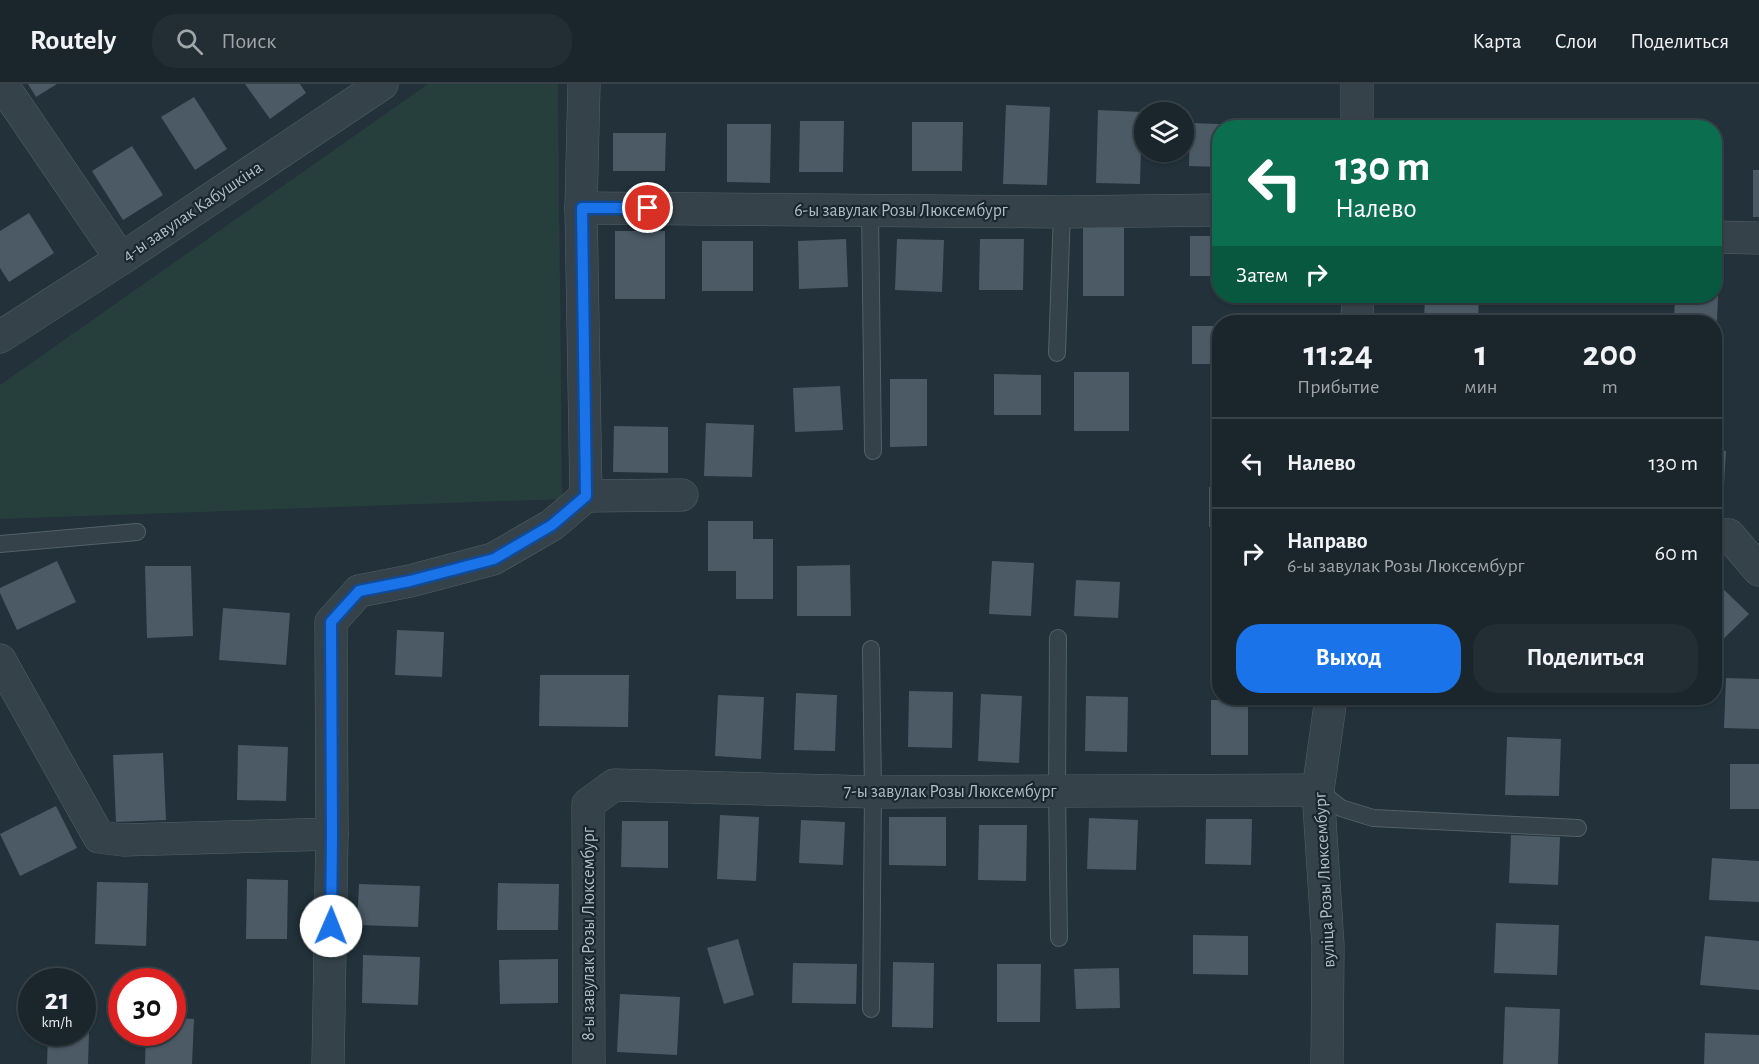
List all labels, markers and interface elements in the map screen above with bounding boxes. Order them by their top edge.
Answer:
search box [152,14,572,68]
icon: search [173,25,206,58]
text: Routely [30,27,116,55]
text: Поиск [221,30,276,52]
text: Карта [1472,31,1522,52]
text: Слои [1555,31,1597,52]
text: Поделиться [1630,31,1729,52]
map controls [1134,102,1194,162]
button: layers [1134,102,1194,162]
icon: left [1236,144,1314,222]
text: 130 m [1335,146,1430,188]
street label: 4-ы завулак Кабушкіна [119,158,266,265]
pin [622,182,673,233]
icon: arrive [631,191,664,224]
text: Налево [1335,195,1417,222]
street label: 6-ы завулак Розы Люксембург [794,201,1009,220]
icon: right [1300,258,1333,291]
text: Затем [1236,264,1288,286]
text: 11:24 [1304,336,1373,372]
text: 1 [1474,336,1487,372]
text: 200 [1583,336,1637,372]
text: Прибытие [1297,377,1379,397]
text: мин [1464,377,1498,397]
text: m [1602,377,1618,397]
icon: left [1236,447,1269,480]
text: Налево [1287,452,1356,474]
text: 130 m [1649,452,1698,474]
text: Направо [1287,530,1368,552]
icon: right [1236,537,1269,570]
text: 60 m [1655,542,1698,564]
text: 6-ы завулак Розы Люксембург [1287,556,1524,576]
button: Выход [1236,624,1461,693]
button: Поделиться [1473,624,1698,693]
street label: 7-ы завулак Розы Люксембург [844,782,1057,801]
street label: вуліца Розы Люксембург [1310,791,1339,968]
street label: 8-ы завулак Розы Люксембург [579,826,598,1041]
position arrow [299,894,363,958]
speed limit sign: 30 [108,968,186,1046]
text: 21 [45,985,69,1015]
text: km/h [42,1015,72,1030]

